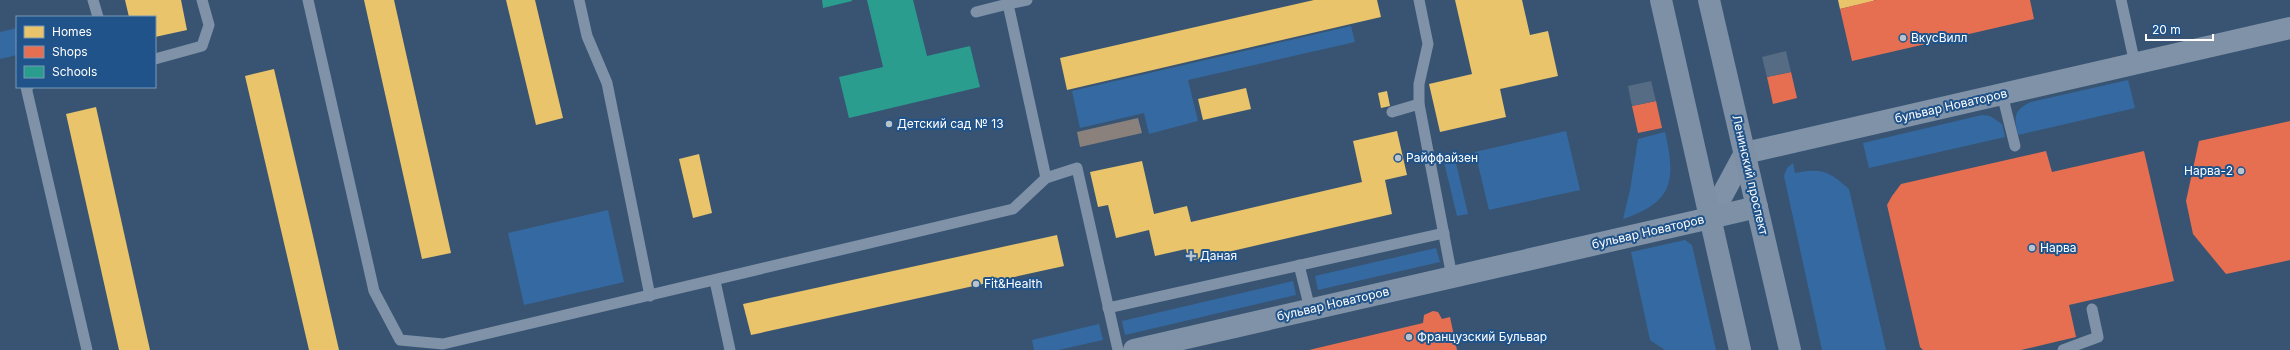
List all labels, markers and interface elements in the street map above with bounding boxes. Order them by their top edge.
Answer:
legend [16,16,156,88]
scale bar [2146,16,2213,42]
text: 20 m [2152,22,2181,37]
text: Homes [52,24,92,39]
place label: ВкусВилл [1911,30,1967,45]
marker: ВкусВилл [1898,33,1908,43]
text: Shops [52,44,88,59]
text: Schools [52,64,97,79]
street label: бульвар Новаторов [1893,85,2009,126]
street label: Ленинский проспект [1729,113,1772,237]
place label: Детский сад № 13 [897,116,1004,131]
marker: Детский сад № 13 [884,119,894,129]
place label: Райффайзен [1406,150,1478,165]
marker: Райффайзен [1393,153,1403,163]
place label: Нарва-2 [2184,163,2233,178]
marker: Нарва-2 [2236,166,2246,176]
street label: бульвар Новаторов [1590,211,1706,252]
place label: Нарва [2040,240,2077,255]
marker: Нарва [2027,243,2037,253]
place label: Даная [1200,248,1237,263]
marker: Даная [1185,250,1197,262]
place label: Fit&Health [984,276,1043,291]
marker: Fit&Health [971,279,981,289]
street label: бульвар Новаторов [1275,283,1391,324]
place label: Французский Бульвар [1417,329,1547,344]
marker: Французский Бульвар [1404,332,1414,342]

